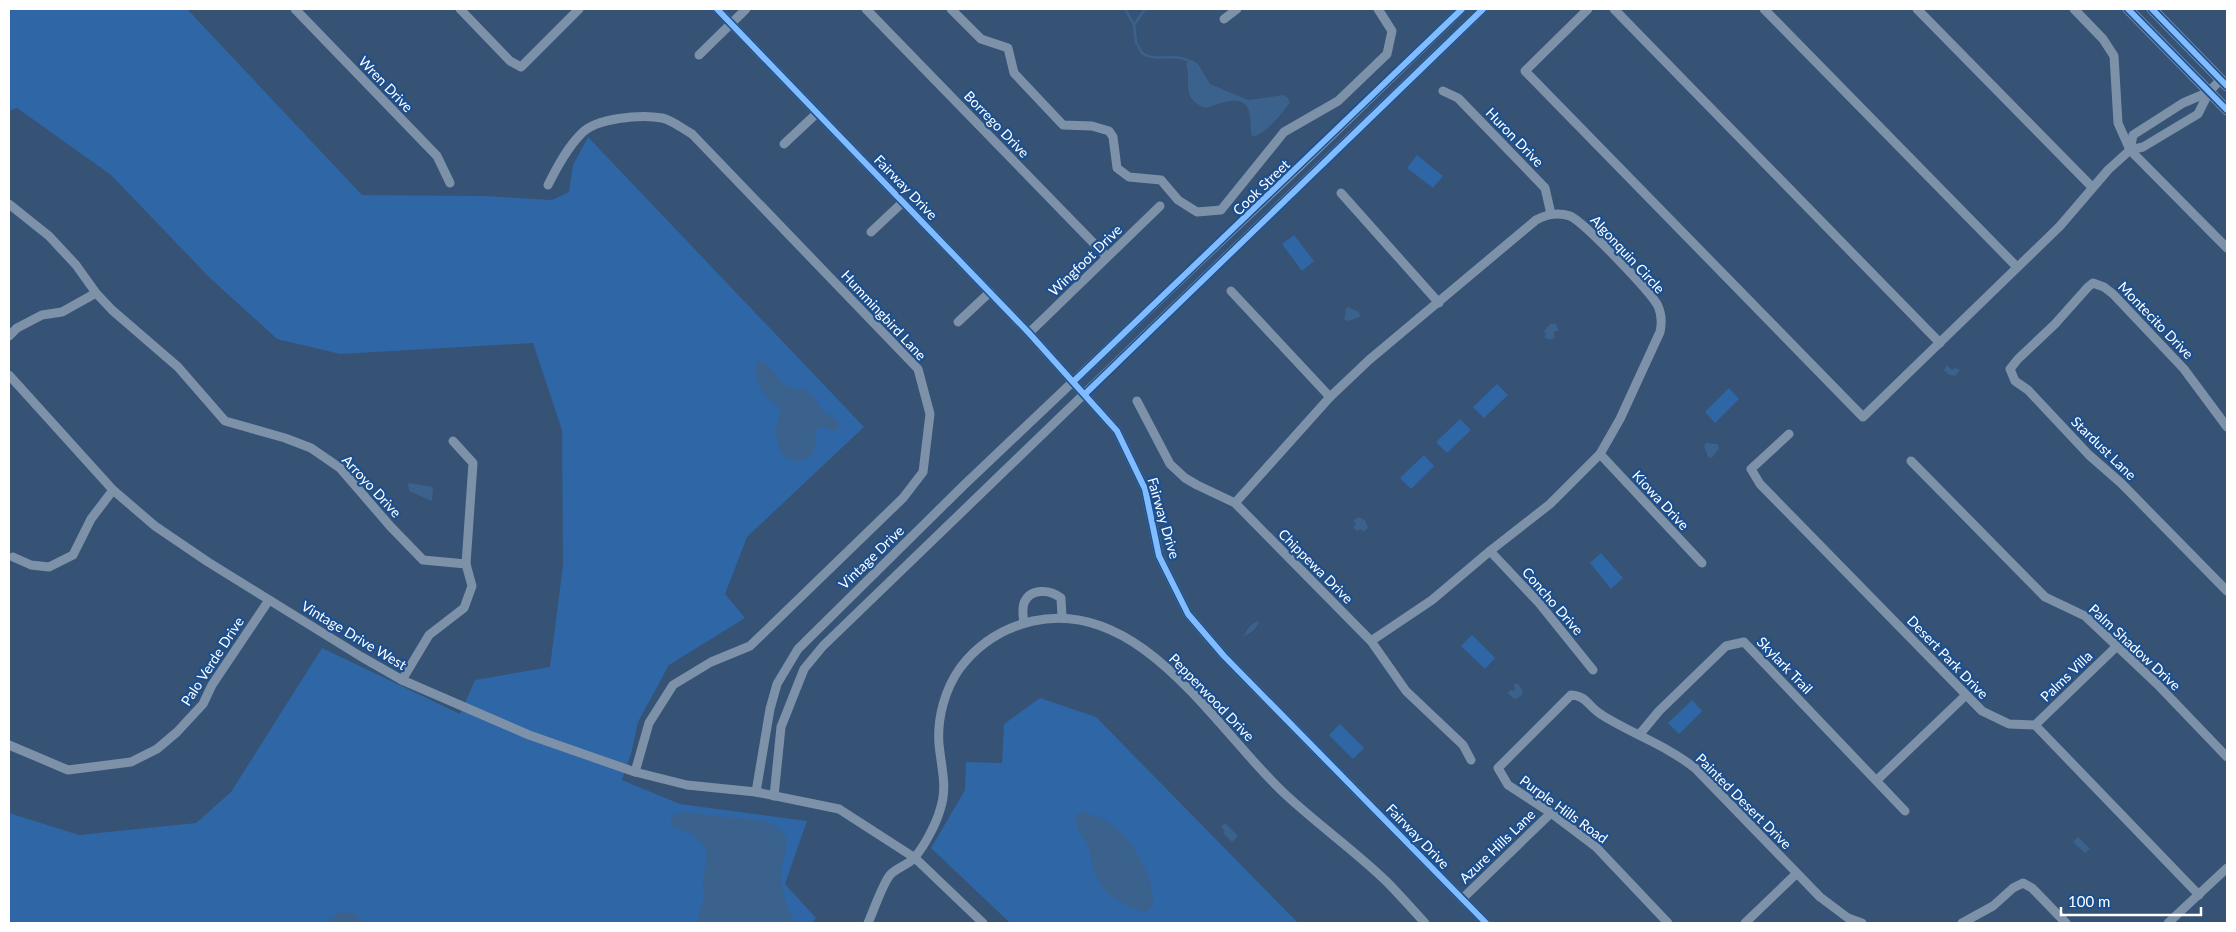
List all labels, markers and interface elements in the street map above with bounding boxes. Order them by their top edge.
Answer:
street label: Wren Drive [355,53,417,115]
street label: Borrego Drive [961,87,1033,161]
street label: Huron Drive [1483,104,1547,170]
street label: Fairway Drive [871,151,941,223]
street label: Cook Street [1229,156,1293,218]
street label: Algonquin Circle [1587,211,1669,297]
street label: Wingfoot Drive [1045,221,1125,299]
street label: Hummingbird Lane [838,267,930,363]
street label: Montecito Drive [2115,278,2197,362]
street label: Stardust Lane [2068,413,2140,483]
street label: Arroyo Drive [339,451,405,521]
street label: Kiowa Drive [1629,467,1693,533]
street label: Fairway Drive [1144,475,1184,561]
street label: Vintage Drive [835,522,907,592]
street label: Chippewa Drive [1275,525,1357,607]
street label: Concho Drive [1519,564,1587,638]
street label: Vintage Drive West [298,597,410,673]
street label: Palm Shadow Drive [2086,600,2184,694]
street label: Desert Park Drive [1904,612,1992,702]
street label: Palo Verde Drive [177,613,247,709]
street label: Skylark Trail [1754,633,1816,697]
street label: Palms Villa [2037,647,2095,705]
street label: Pepperwood Drive [1166,650,1258,744]
street label: Painted Desert Drive [1693,750,1795,852]
street label: Purple Hills Road [1517,771,1611,847]
street label: Fairway Drive [1383,800,1453,872]
street label: Azure Hills Lane [1456,806,1538,886]
scale bar [2061,884,2201,916]
text: 100 m [2068,892,2110,910]

